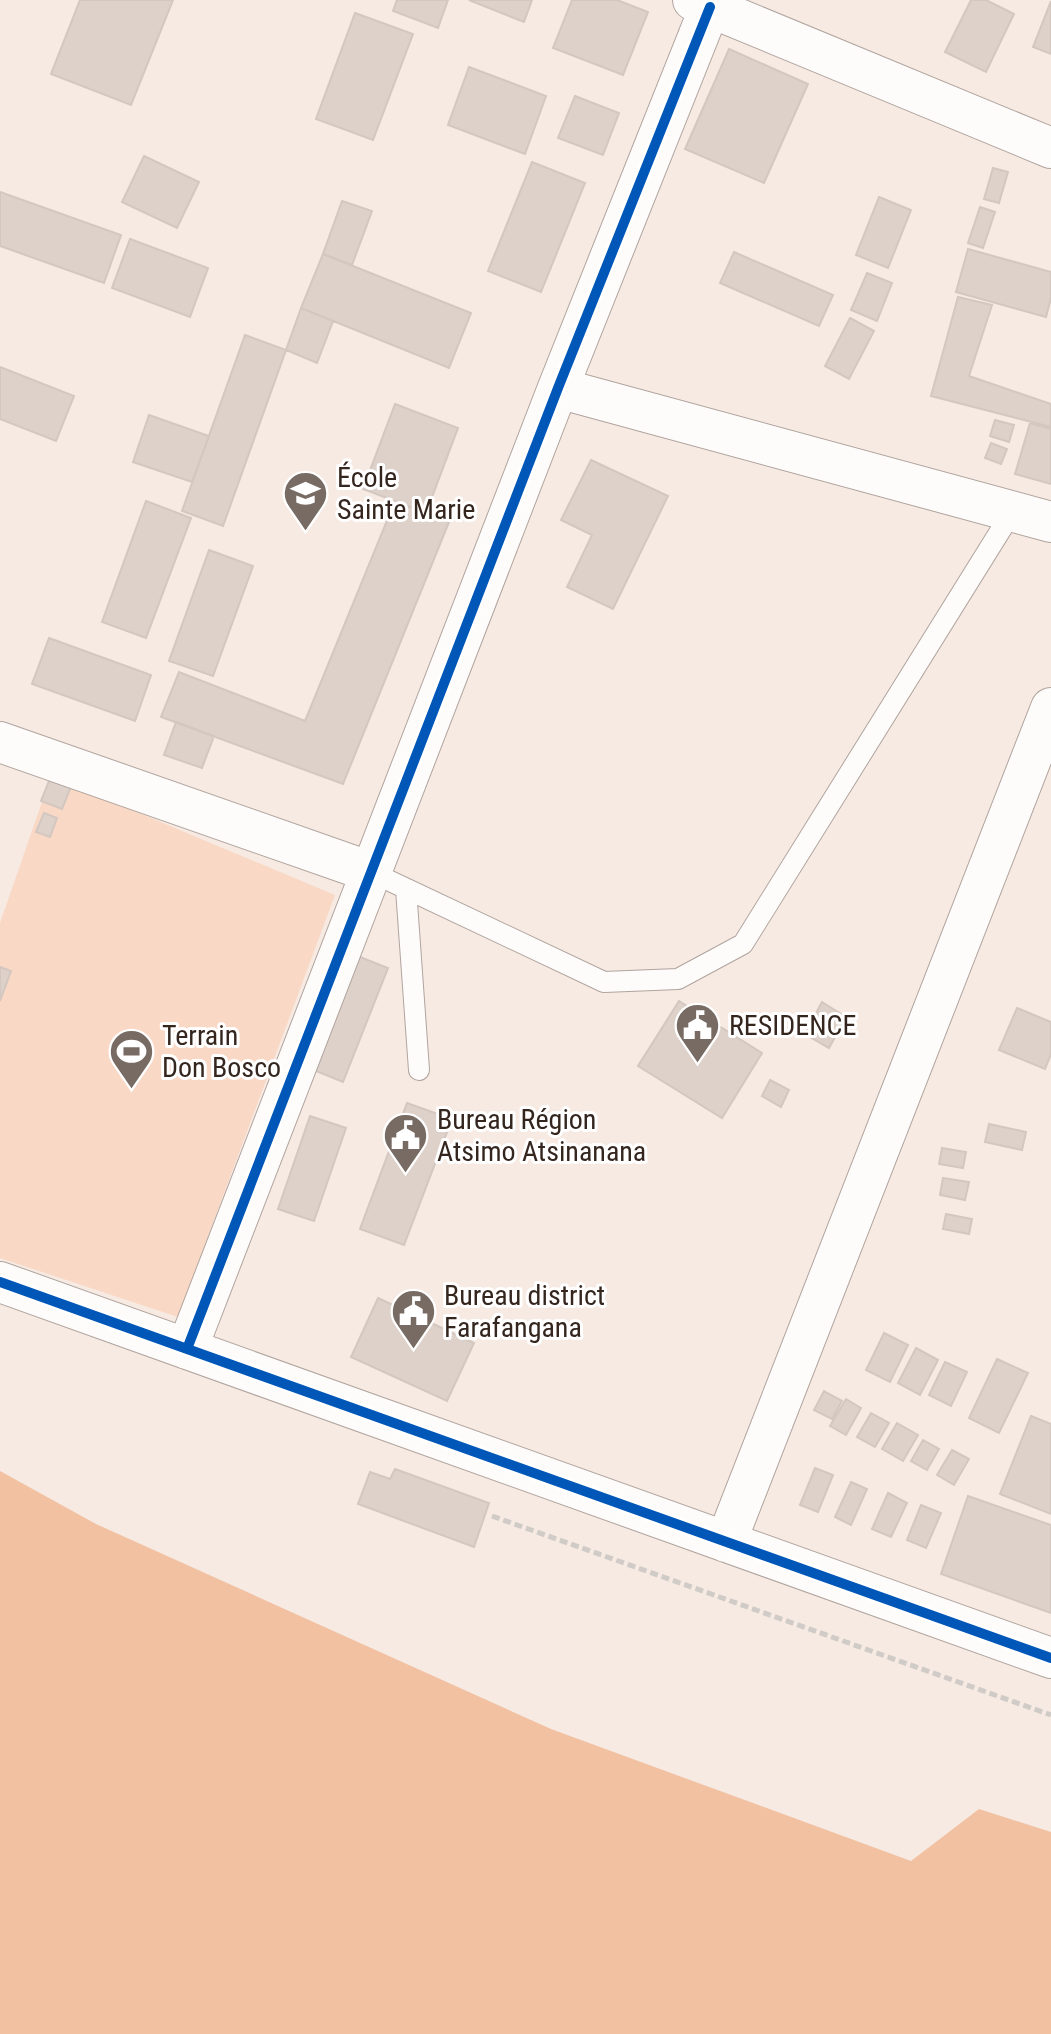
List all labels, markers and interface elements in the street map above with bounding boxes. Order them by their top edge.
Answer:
place label: École Sainte Marie [337,461,475,526]
school or university icon: École Sainte Marie [282,469,330,532]
public building icon: RESIDENCE [674,1001,722,1064]
place label: RESIDENCE [729,1009,856,1042]
place label: Terrain Don Bosco [162,1019,281,1084]
sports icon: Terrain Don Bosco [107,1027,155,1090]
place label: Bureau Région Atsimo Atsinanana [437,1103,646,1168]
public building icon: Bureau Région Atsimo Atsinanana [382,1111,430,1174]
place label: Bureau district Farafangana [444,1279,605,1344]
public building icon: Bureau district Farafangana [389,1287,437,1350]

